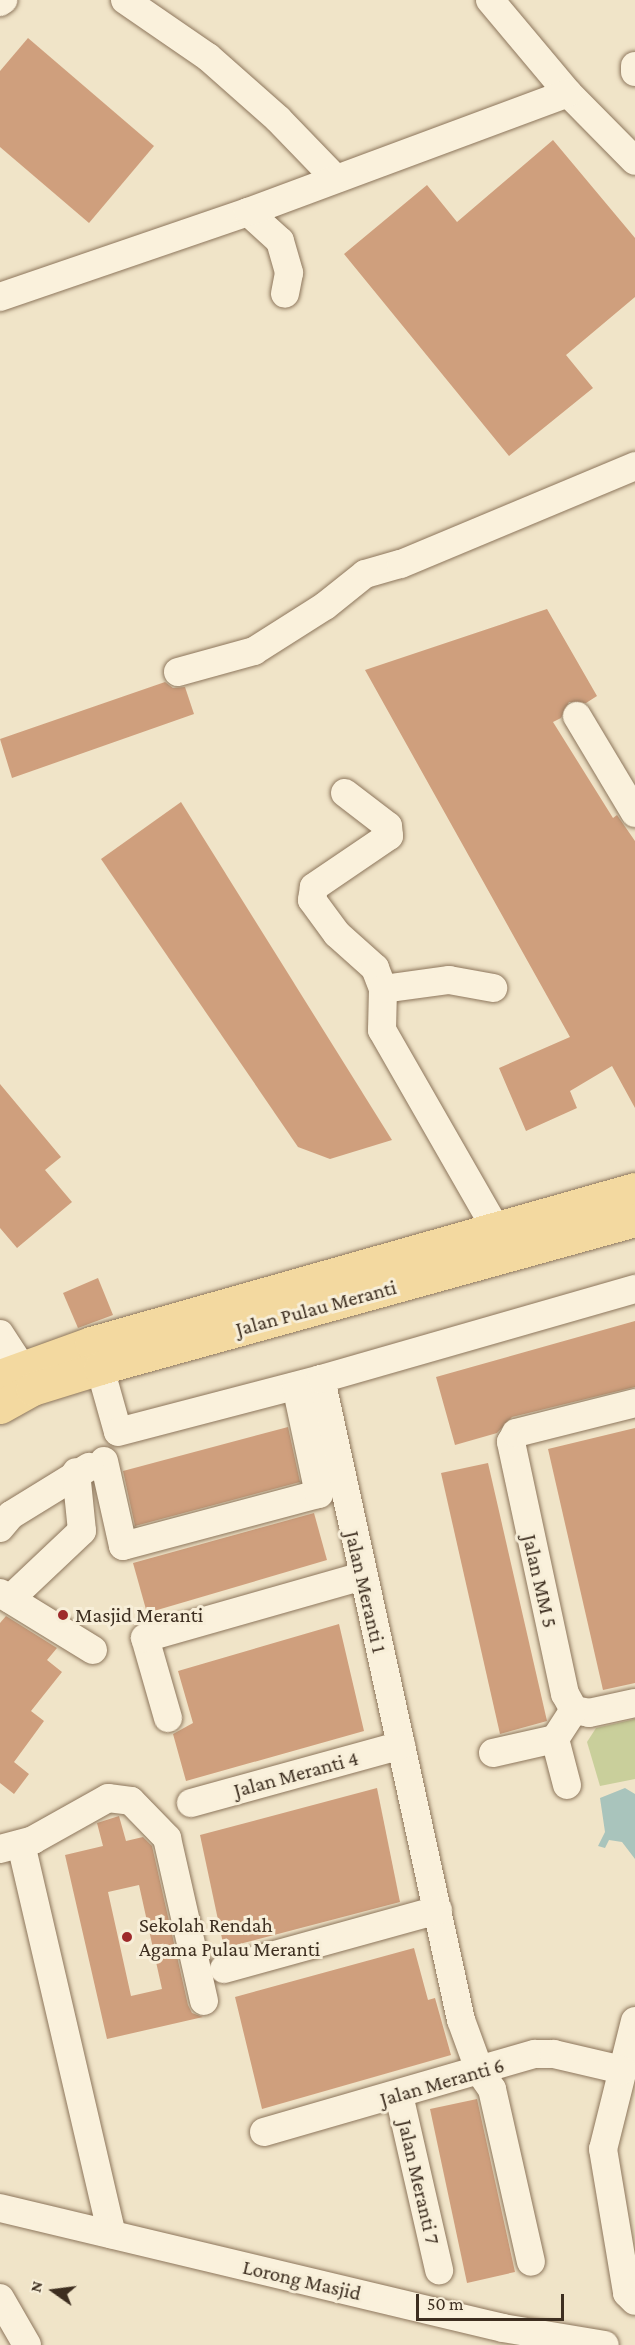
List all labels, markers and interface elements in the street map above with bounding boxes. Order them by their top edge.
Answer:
street label: Jalan Pulau Meranti [233,1274,399,1342]
street label: Jalan Meranti 1 [340,1529,392,1655]
street label: Jalan MM 5 [517,1532,563,1630]
place label: Masjid Meranti [75,1602,203,1628]
marker: Masjid Meranti [56,1608,70,1622]
street label: Jalan Meranti 4 [231,1745,361,1803]
place label: Sekolah Rendah Agama Pulau Meranti [139,1912,320,1962]
marker: Sekolah Rendah Agama Pulau Meranti [120,1930,134,1944]
street label: Jalan Meranti 6 [377,2052,507,2112]
street label: Jalan Meranti 7 [392,2117,446,2247]
street label: Lorong Masjid [240,2254,364,2306]
north arrow [24,2261,84,2321]
text: N [26,2279,46,2294]
scale bar [419,2282,568,2320]
text: 50 m [427,2294,464,2314]

